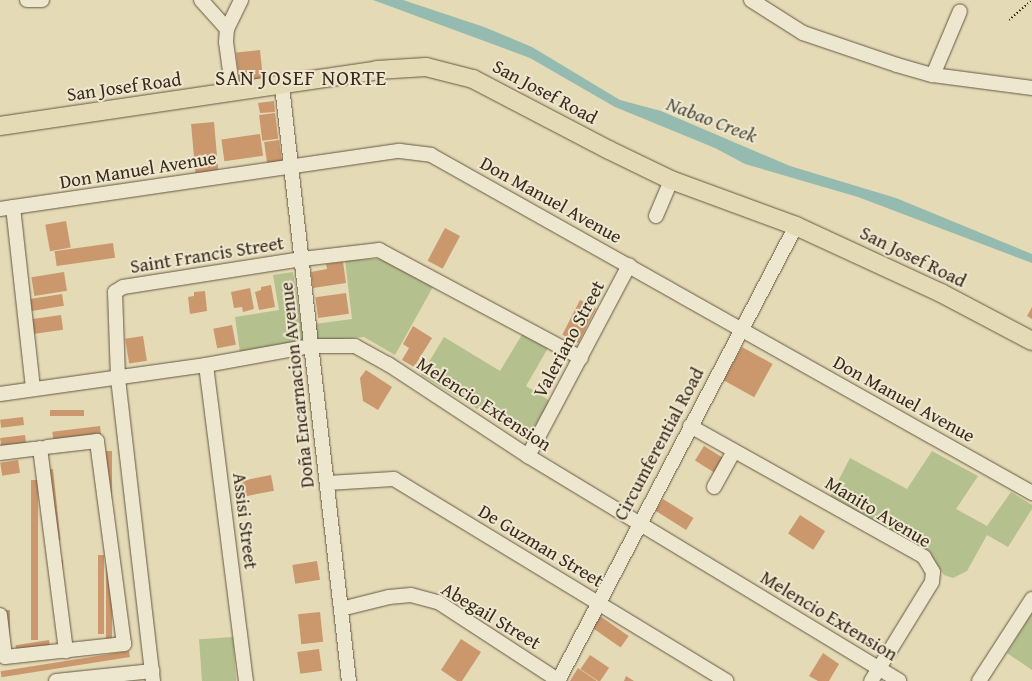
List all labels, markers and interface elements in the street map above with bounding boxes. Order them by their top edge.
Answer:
street label: San Josef Road [489,55,601,129]
district label: SAN JOSEF NORTE [213,65,389,91]
street label: San Josef Road [65,68,183,106]
water label: Nabao Creek [663,91,761,147]
street label: Don Manuel Avenue [58,146,218,194]
street label: Don Manuel Avenue [476,152,626,248]
street label: San Josef Road [856,221,970,293]
street label: Saint Francis Street [129,232,285,278]
street label: Valeriano Street [529,277,609,401]
street label: Doña Encarnacion Avenue [275,281,319,489]
street label: Don Manuel Avenue [829,351,979,447]
street label: Melencio Extension [412,352,556,456]
street label: Circumferential Road [609,364,709,524]
street label: Assisi Street [228,471,262,571]
street label: Manito Avenue [821,471,935,553]
street label: De Guzman Street [474,500,608,592]
street label: Melencio Extension [756,566,902,666]
street label: Abegail Street [437,577,545,655]

